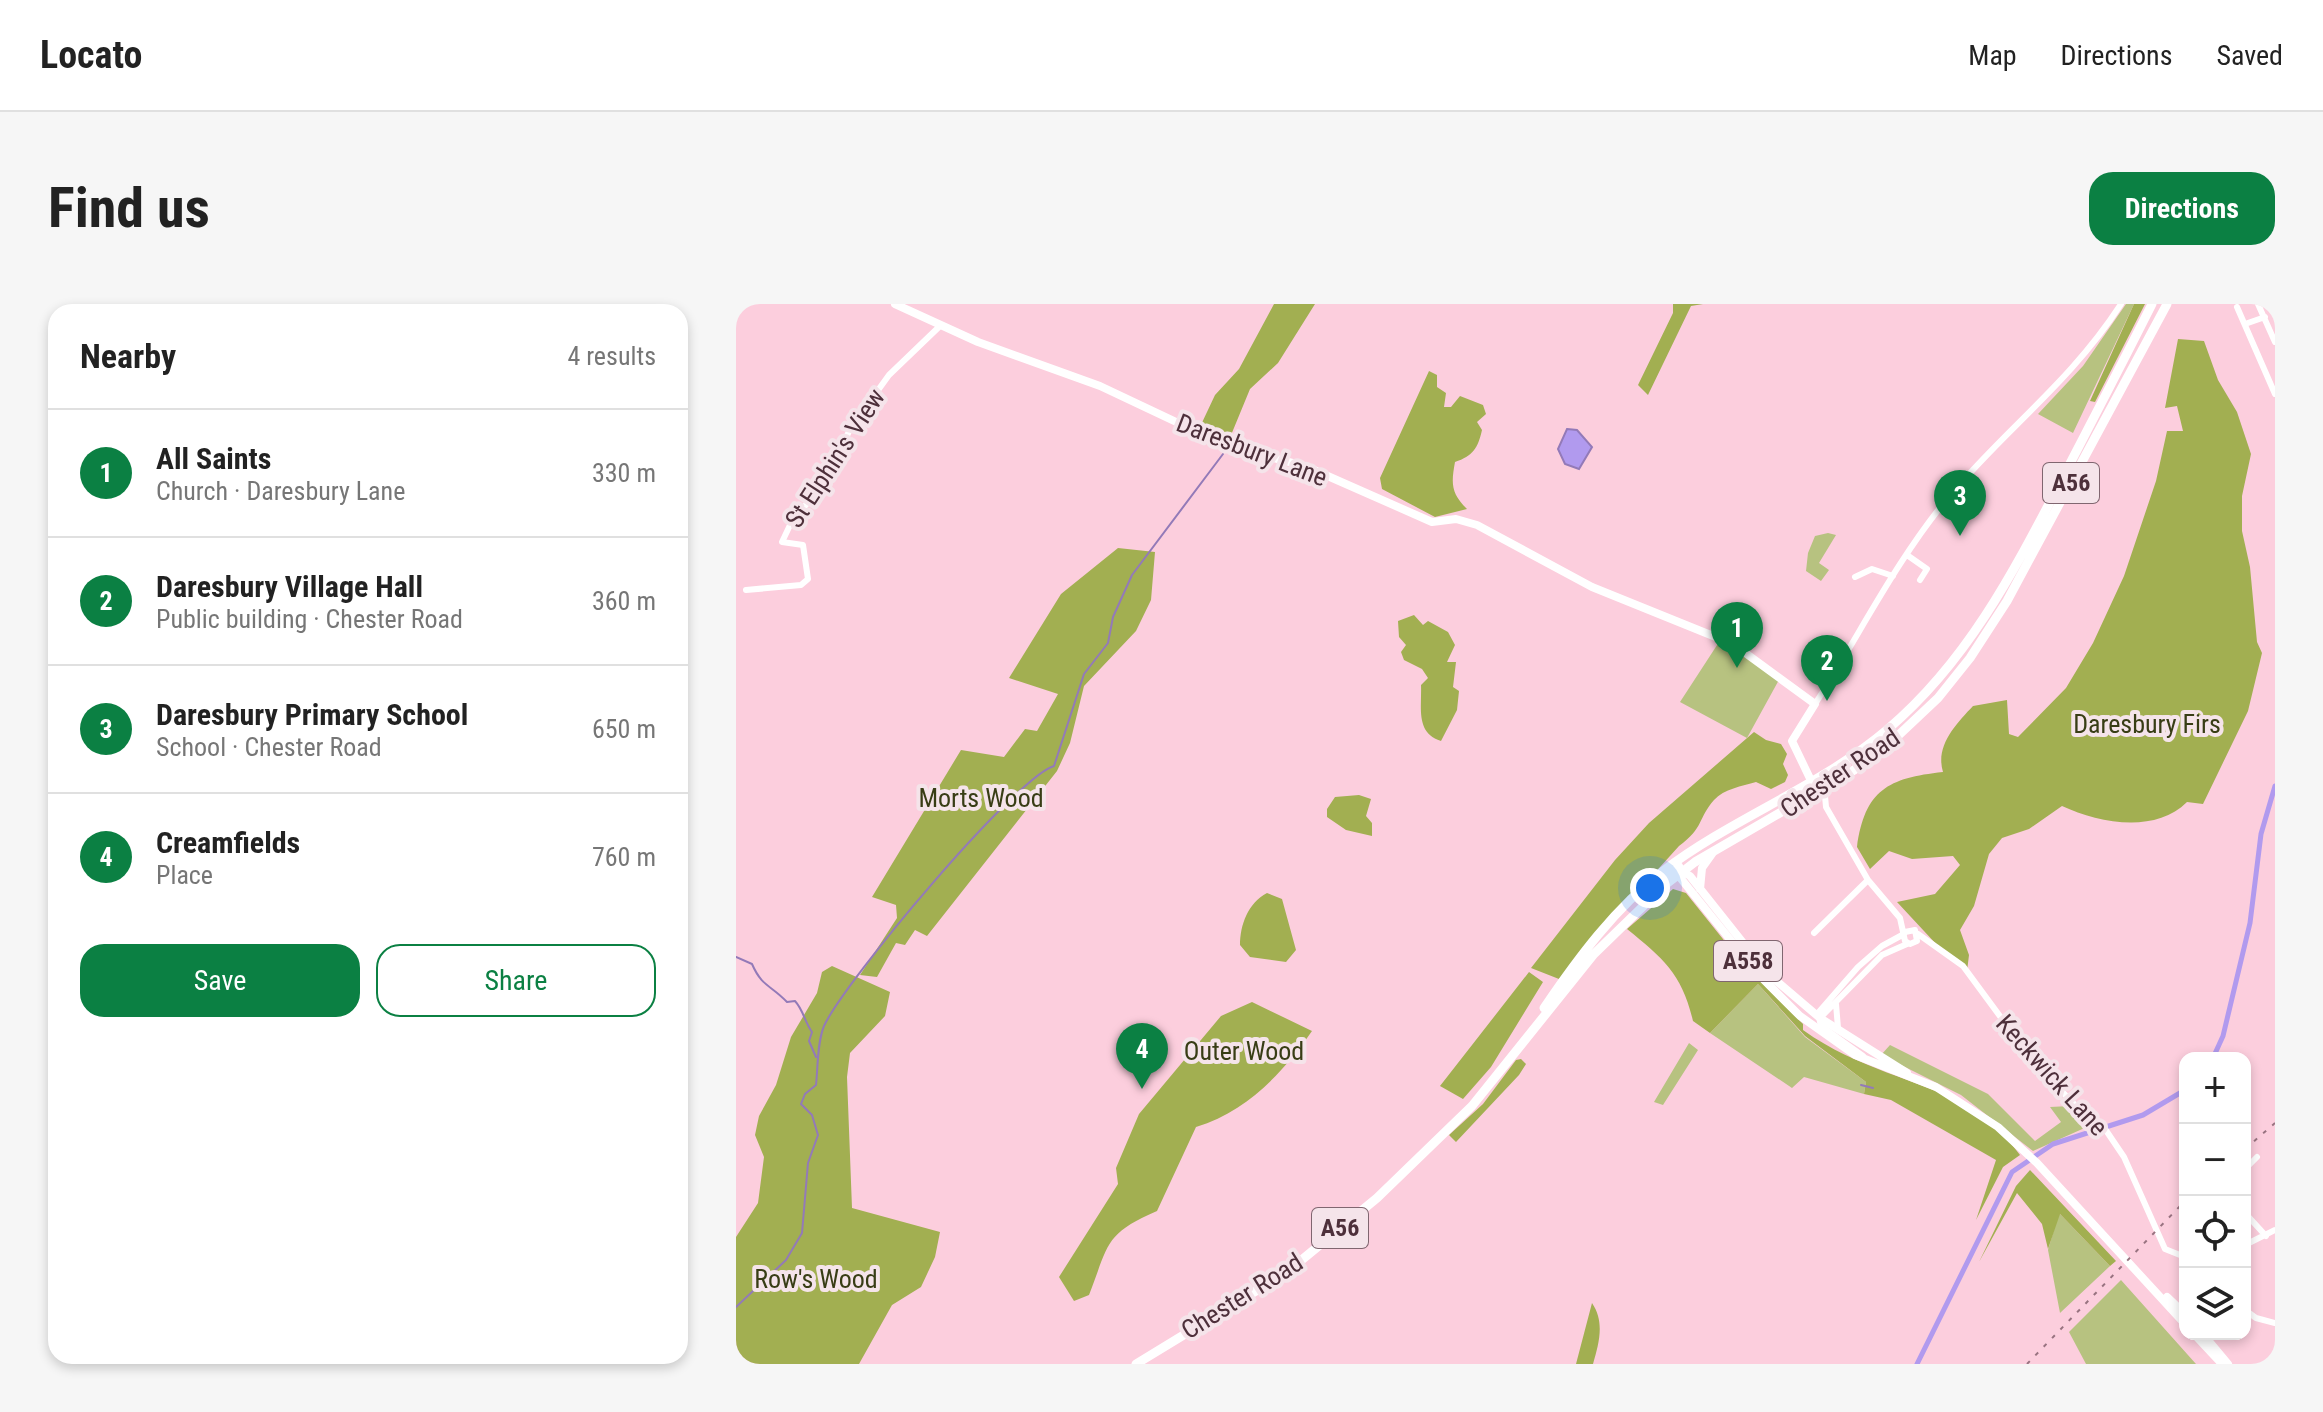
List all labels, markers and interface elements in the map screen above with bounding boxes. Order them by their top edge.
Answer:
text: Locato [40,33,142,77]
text: Map [1968,39,2017,72]
text: Directions [2061,39,2172,72]
text: Saved [2216,39,2283,72]
button: Directions [2089,172,2275,245]
text: Find us [48,175,210,241]
text: Nearby [80,336,176,376]
text: 4 results [567,341,656,371]
street label: St Elphin's View [779,383,891,533]
street label: Daresbury Lane [1172,408,1332,492]
text: All Saints [156,441,271,476]
text: 1 [99,458,113,488]
text: 330 m [592,458,656,488]
road number: A56 [2043,463,2099,503]
pin: 3 [1934,470,1986,536]
text: Church · Daresbury Lane [156,476,405,506]
text: Daresbury Village Hall [156,569,423,604]
text: 2 [99,586,113,616]
text: 360 m [592,586,656,616]
pin: 1 [1711,602,1763,668]
text: Public building · Chester Road [156,604,463,634]
pin: 2 [1801,635,1853,701]
text: Daresbury Primary School [156,697,468,732]
park label: Daresbury Firs [2073,709,2221,739]
text: 3 [99,714,113,744]
text: 650 m [592,714,656,744]
street label: Chester Road [1775,722,1905,824]
text: School · Chester Road [156,732,382,762]
park label: Morts Wood [918,783,1044,813]
text: Creamfields [156,825,300,860]
text: 4 [99,842,113,872]
text: 760 m [592,842,656,872]
text: Place [156,860,213,890]
your location [1630,868,1670,908]
road number: A558 [1714,941,1782,981]
button: Save [80,944,360,1017]
button: Share [376,944,656,1017]
street label: Keckwick Lane [1990,1009,2114,1141]
pin: 4 [1116,1023,1168,1089]
park label: Outer Wood [1184,1036,1304,1066]
map controls [2179,1052,2251,1340]
button: + [2179,1052,2251,1124]
button: − [2179,1124,2251,1196]
button: locate [2179,1196,2251,1268]
road number: A56 [1312,1208,1368,1248]
street label: Chester Road [1176,1247,1308,1345]
park label: Row's Wood [754,1264,878,1294]
button: layers [2179,1268,2251,1340]

